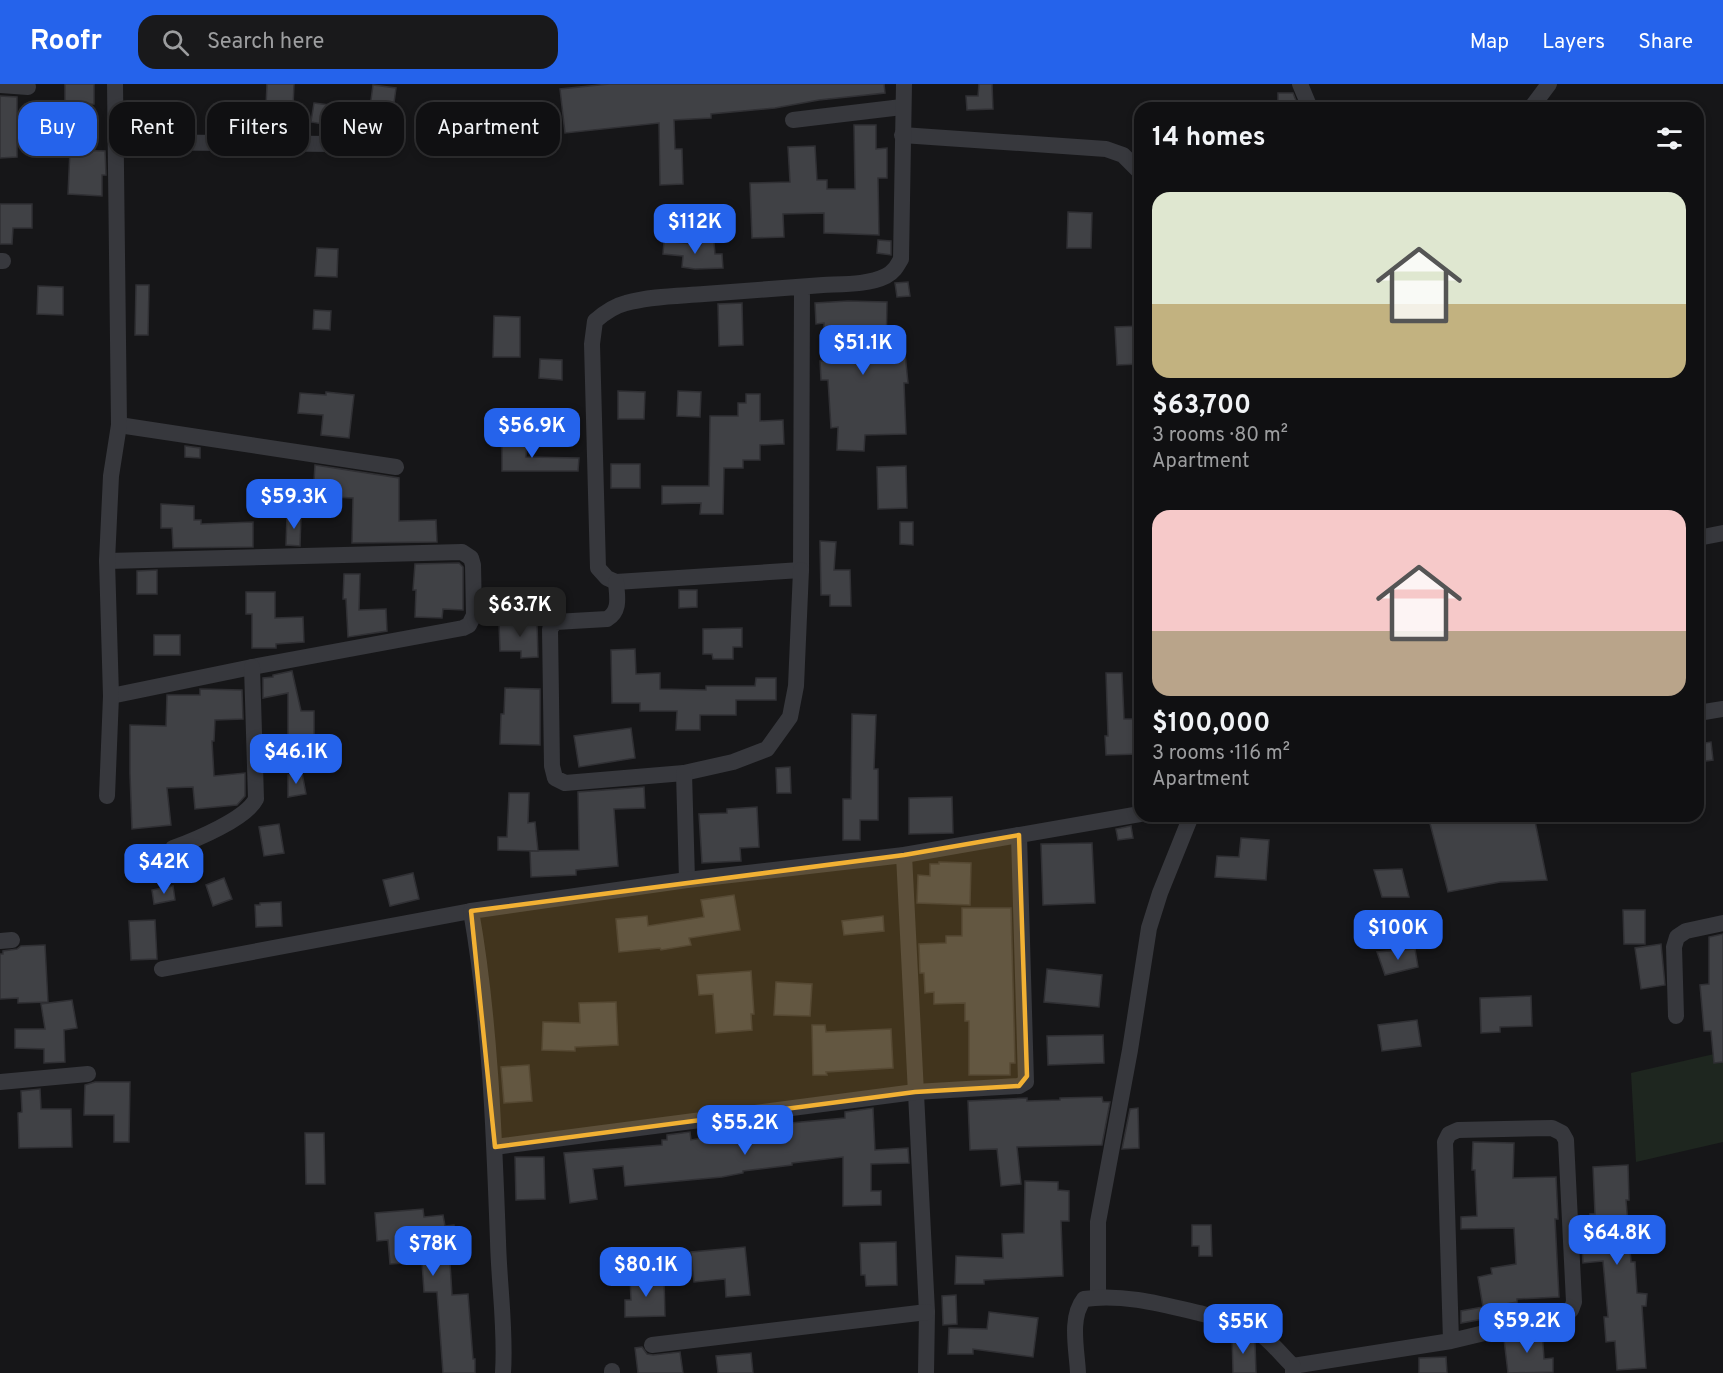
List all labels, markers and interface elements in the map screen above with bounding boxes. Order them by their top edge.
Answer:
search box [138,15,558,69]
text: Roofr [30,24,102,60]
icon: search [159,26,192,59]
text: Search here [207,29,324,56]
text: Map [1470,29,1509,56]
text: Layers [1542,29,1605,56]
text: Share [1638,29,1693,56]
chip: Buy [18,102,97,156]
chip: Rent [109,102,195,156]
chip: Filters [207,102,309,156]
chip: New [321,102,404,156]
chip: Apartment [416,102,560,156]
text: 14 homes [1152,122,1266,155]
icon: filters [1653,122,1686,155]
pin: $112K [653,204,737,255]
text: $112K [668,210,722,236]
icon: home [1365,231,1473,339]
pin: $51.1K [814,325,912,376]
text: $51.1K [833,331,893,357]
text: $63,700 [1152,390,1251,423]
pin: $56.9K [483,408,581,459]
text: $56.9K [498,414,566,440]
text: 3 rooms · 80 m² [1152,423,1288,449]
text: Apartment [1152,449,1250,475]
pin: $59.3K [245,479,343,530]
text: $59.3K [260,485,328,511]
icon: home [1365,549,1473,657]
pin: $63.7K [471,587,569,638]
text: $63.7K [488,593,552,619]
text: $100,000 [1152,708,1270,741]
pin: $46.1K [247,734,345,785]
text: $46.1K [264,740,328,766]
text: 3 rooms · 116 m² [1152,741,1290,767]
text: Apartment [1152,767,1250,793]
pin: $42K [128,844,200,895]
text: $42K [138,850,190,876]
pin: $100K [1356,910,1440,961]
text: $100K [1368,916,1428,942]
pin: $55.2K [696,1105,794,1156]
text: $55.2K [711,1111,779,1137]
pin: $64.8K [1568,1215,1666,1266]
text: $64.8K [1583,1221,1651,1247]
pin: $78K [397,1226,469,1277]
text: $78K [409,1232,457,1258]
pin: $80.1K [597,1247,695,1298]
text: $80.1K [614,1253,678,1279]
pin: $59.2K [1478,1303,1576,1354]
pin: $55K [1207,1304,1279,1355]
text: $59.2K [1493,1309,1561,1335]
text: $55K [1218,1310,1268,1336]

